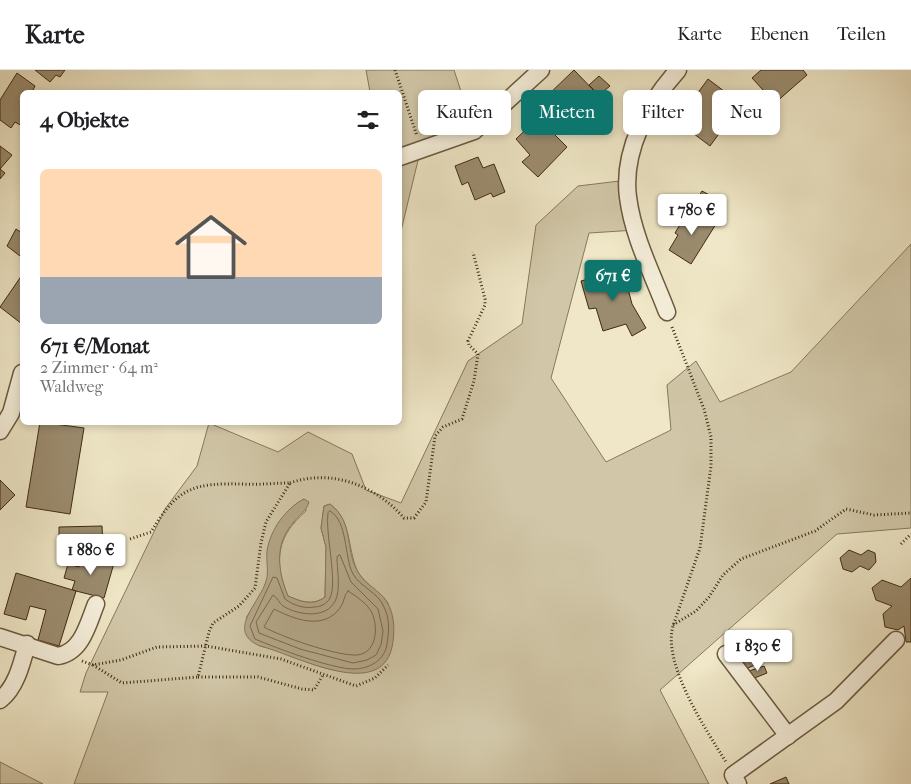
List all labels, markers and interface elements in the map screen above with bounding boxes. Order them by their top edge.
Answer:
text: Karte [25,21,85,49]
text: Karte [677,24,722,45]
text: Ebenen [750,24,809,45]
text: Teilen [837,24,886,45]
chip: Kaufen [418,90,511,135]
chip: Mieten [521,90,613,135]
chip: Filter [623,90,702,135]
chip: Neu [712,90,780,135]
icon: filters [354,106,382,134]
text: 4 Objekte [40,108,129,132]
pin: 1 780 € [646,194,738,236]
text: 1 780 € [669,200,715,219]
icon: home [166,202,256,292]
pin: 671 € [578,260,648,302]
text: 671 € [596,266,630,285]
text: 671 €/Monat [40,334,150,358]
text: 2 Zimmer · 64 m² [40,358,158,377]
text: Waldweg [40,377,103,396]
pin: 1 880 € [45,534,137,576]
text: 1 880 € [68,540,114,559]
pin: 1 830 € [712,630,804,672]
text: 1 830 € [735,636,781,655]

